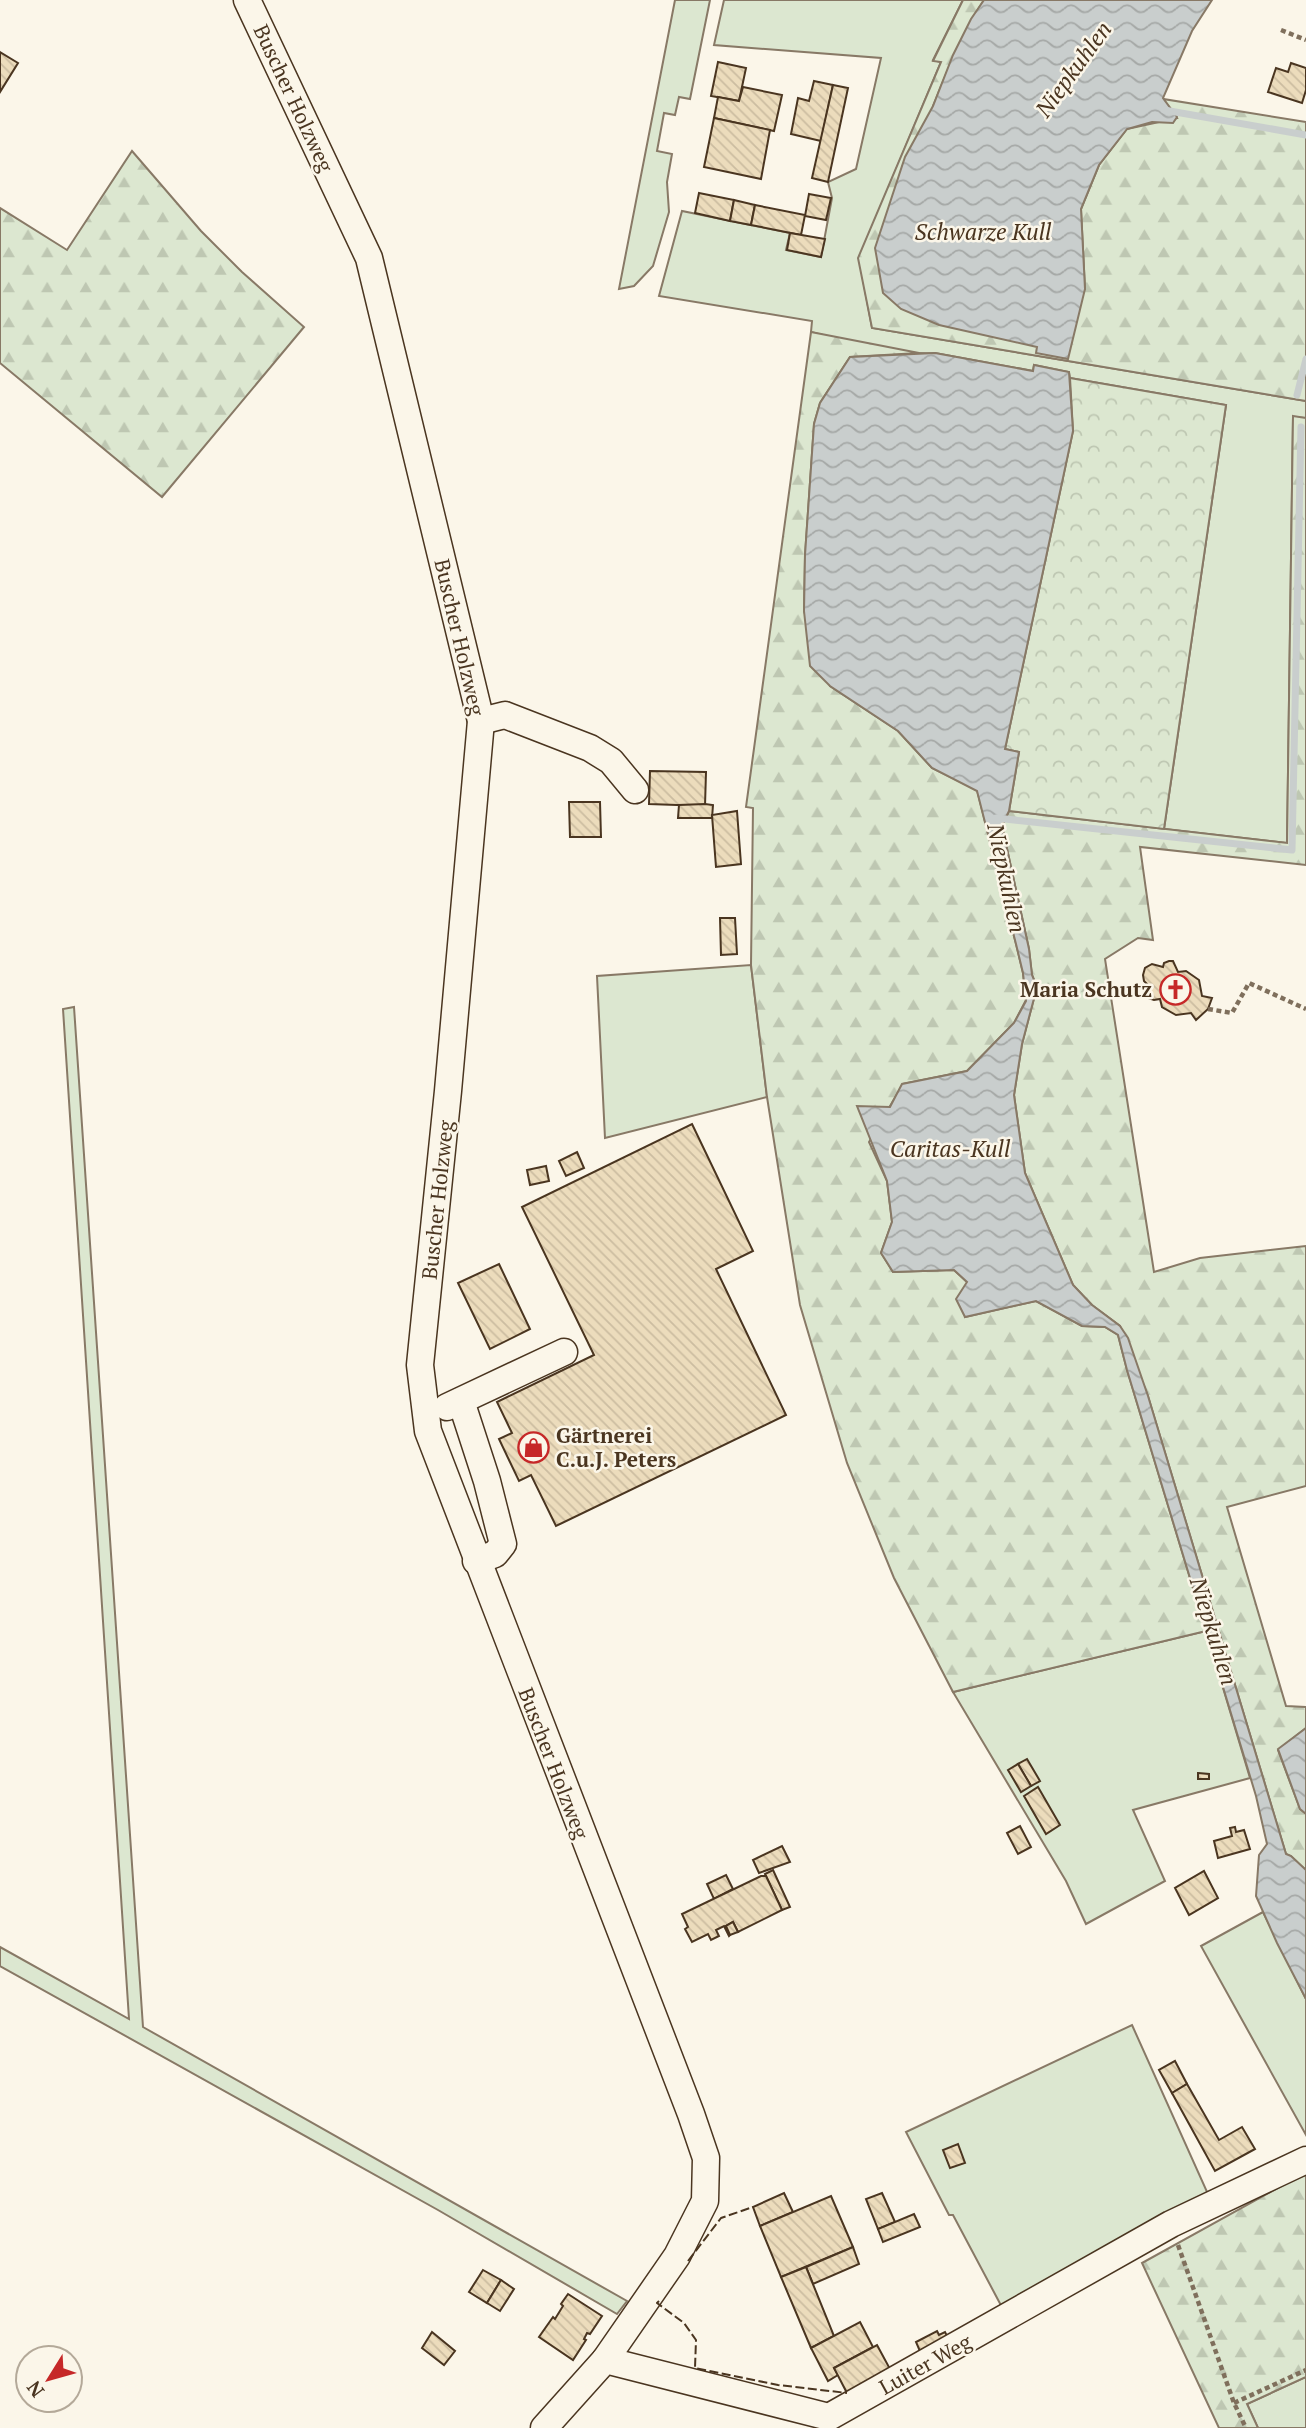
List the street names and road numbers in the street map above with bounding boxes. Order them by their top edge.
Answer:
street label: Buscher Holzweg [248,20,341,177]
street label: Buscher Holzweg [428,556,492,719]
street label: Buscher Holzweg [415,1118,459,1281]
street label: Buscher Holzweg [512,1683,596,1843]
street label: Luiter Weg [874,2327,977,2401]

